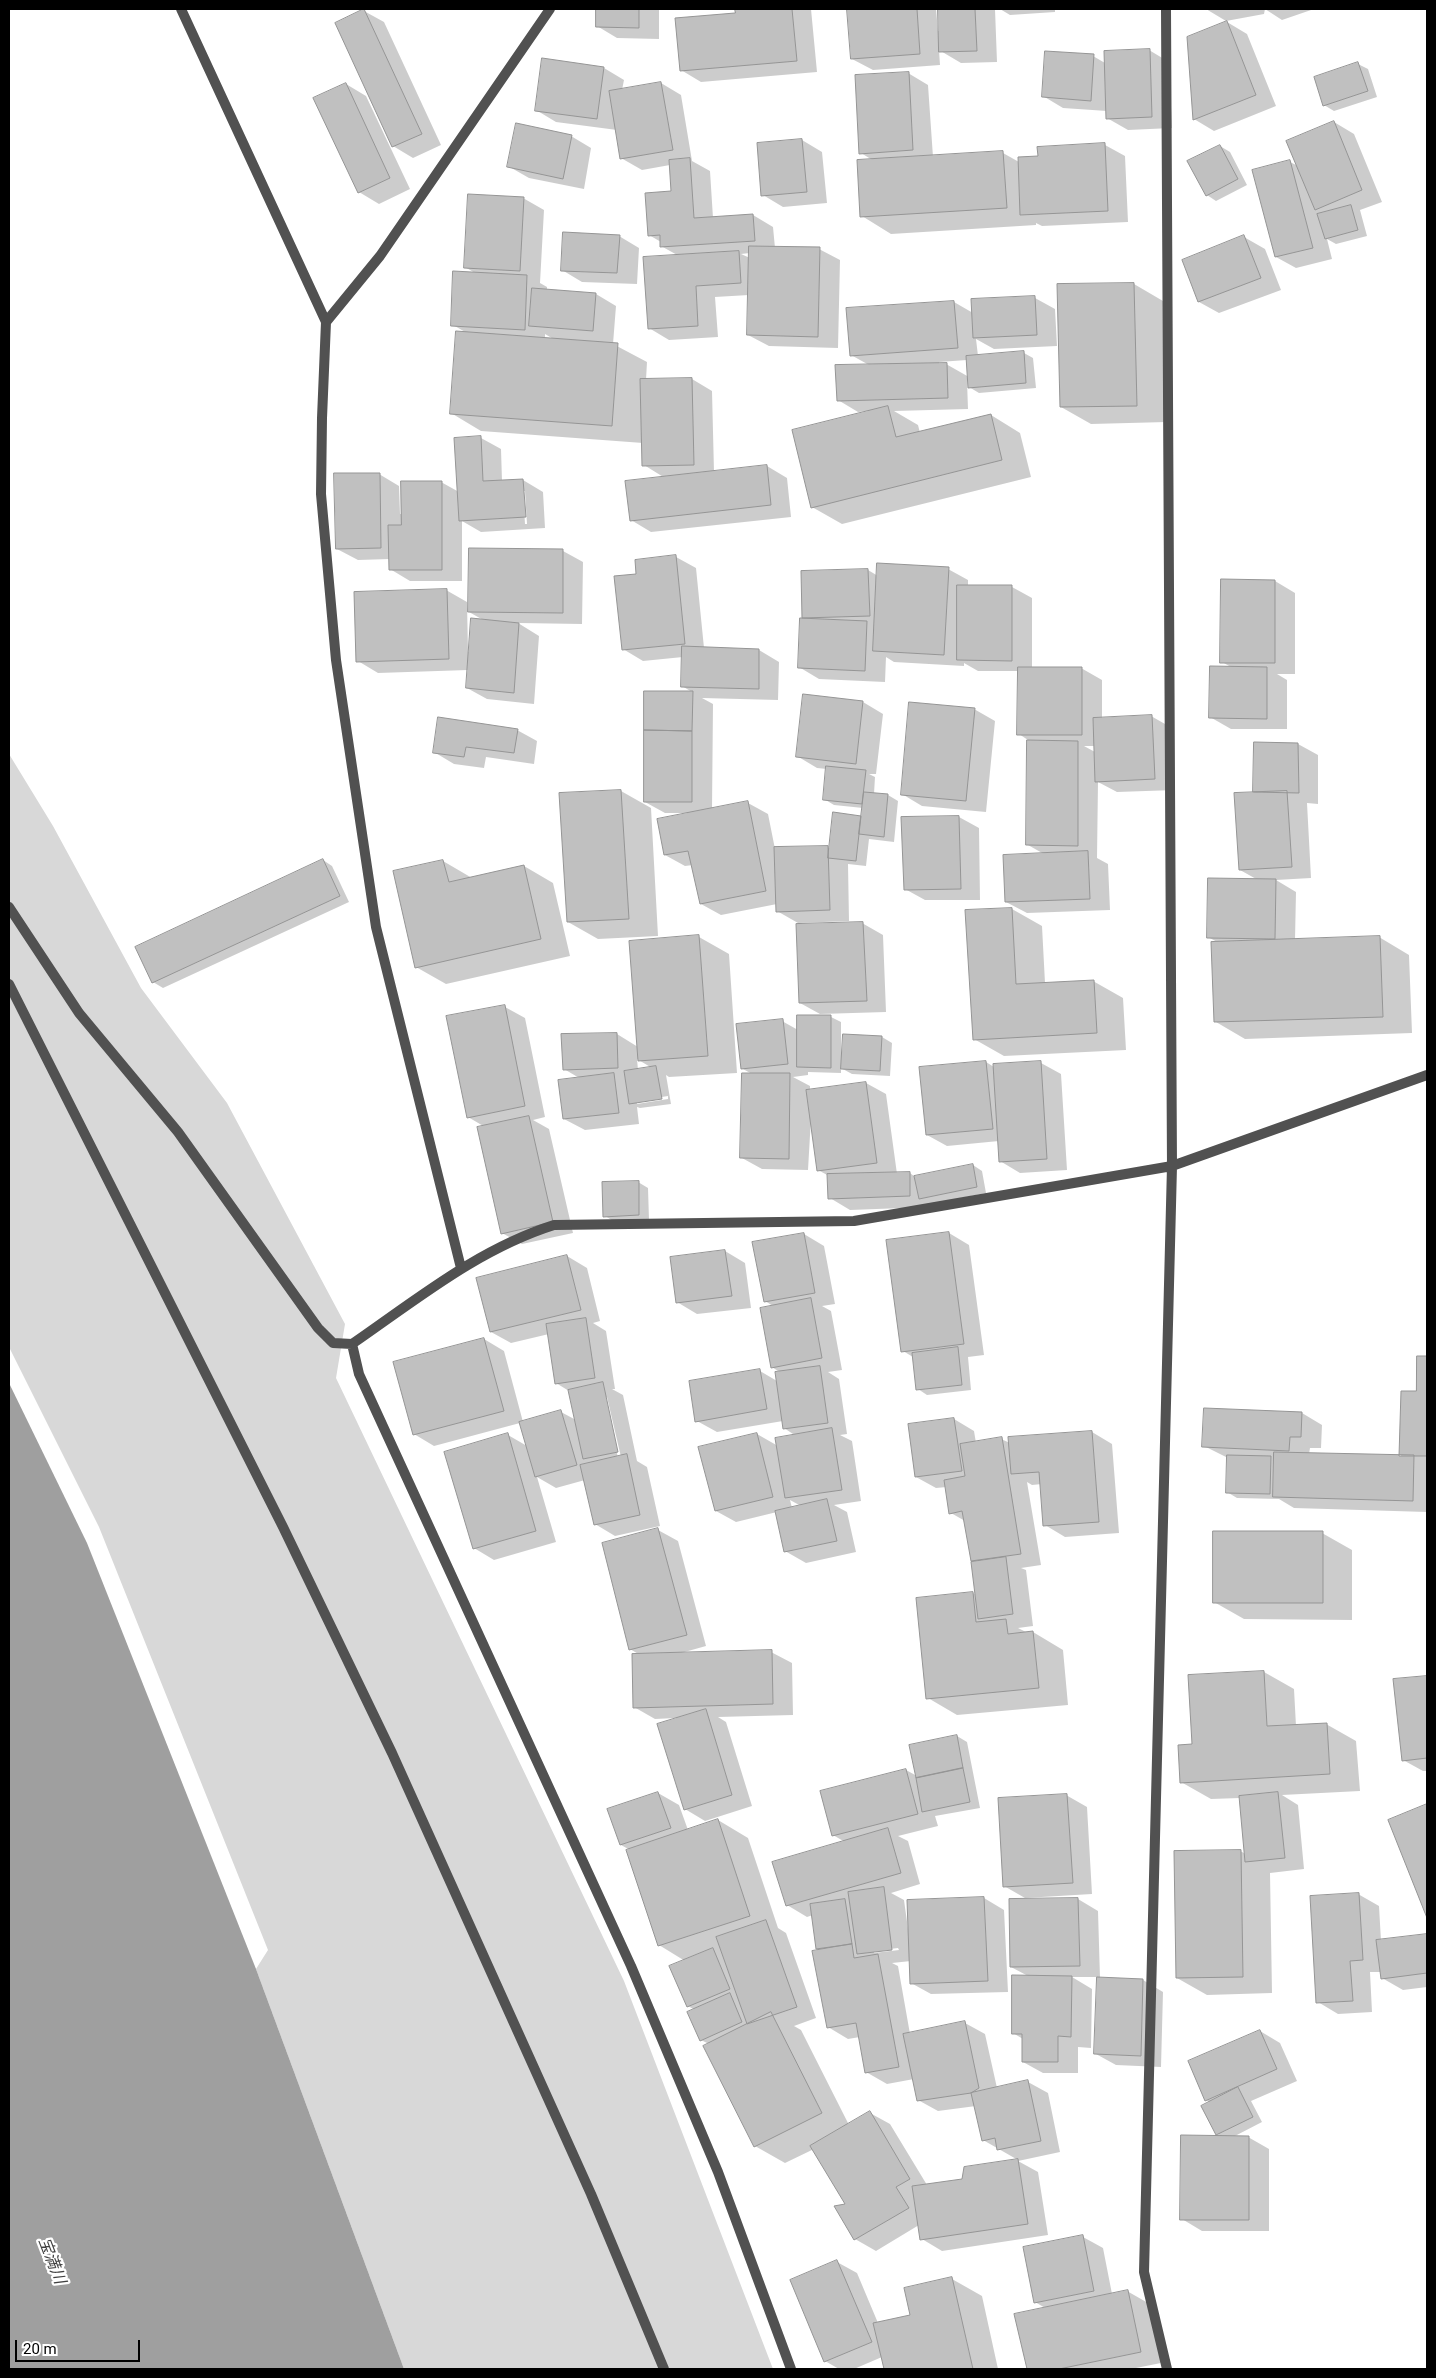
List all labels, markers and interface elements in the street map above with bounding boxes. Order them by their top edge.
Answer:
water label: 宝満川 [33,2235,69,2287]
scale bar [18,2330,142,2362]
text: 20 m [23,2340,57,2358]

